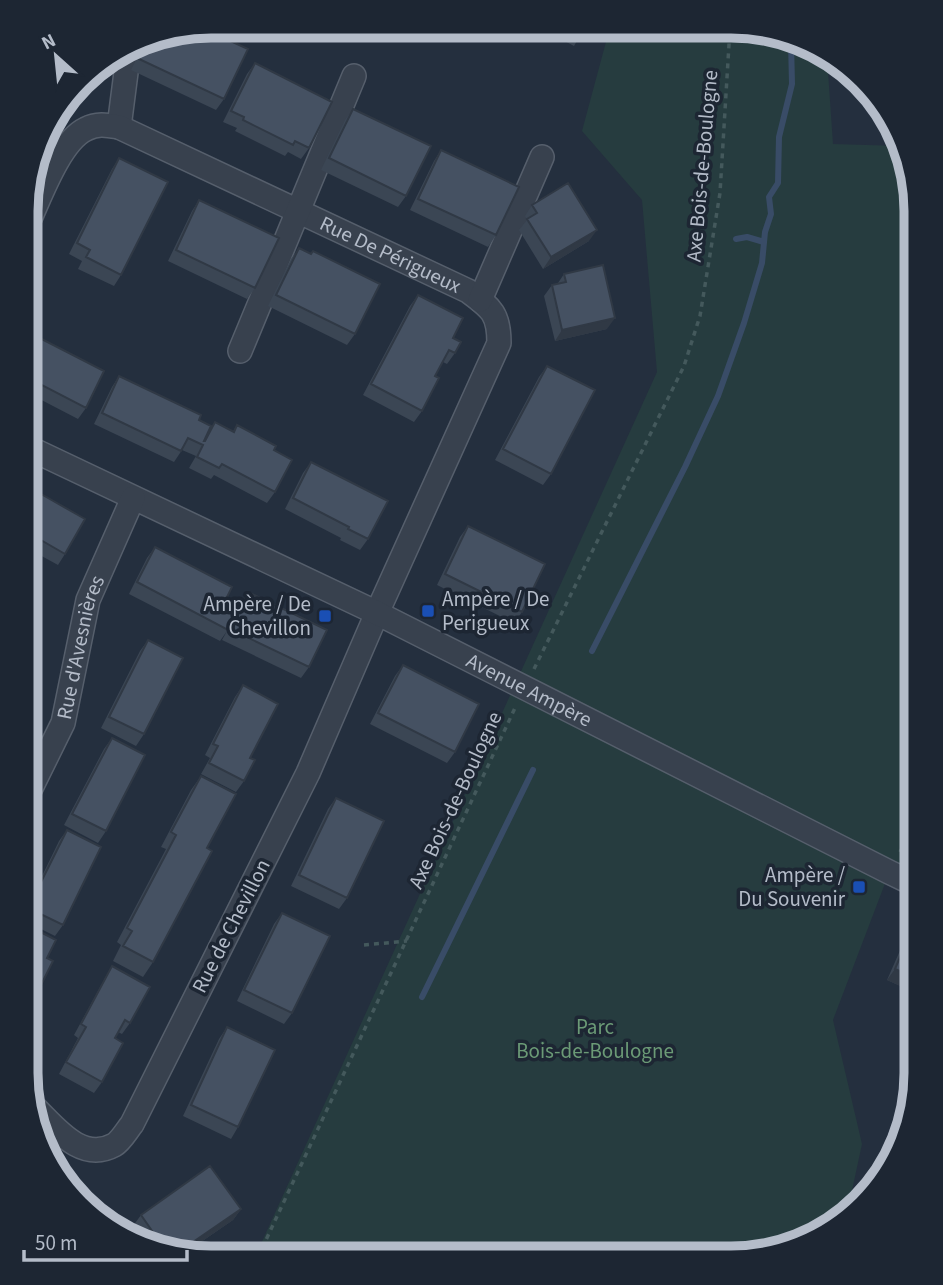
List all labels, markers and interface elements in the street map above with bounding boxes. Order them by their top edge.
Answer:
north arrow [21,21,91,91]
text: N [37,27,61,57]
street label: Axe Bois-de-Boulogne [679,69,725,263]
street label: Rue De Périgueux [315,208,467,301]
street label: Rue d'Avesnières [49,570,112,722]
place label: Ampère / De Perigueux [442,584,549,638]
place label: Ampère / De Chevillon [204,589,311,643]
marker: Ampère / De Perigueux [420,603,436,619]
marker: Ampère / De Chevillon [317,608,333,624]
street label: Avenue Ampère [461,646,597,734]
street label: Axe Bois-de-Boulogne [401,706,509,894]
street label: Rue de Chevillon [184,854,278,998]
place label: Ampère / Du Souvenir [738,860,846,914]
marker: Ampère / Du Souvenir [851,879,867,895]
park label: Parc Bois-de-Boulogne [516,1012,674,1066]
scale bar [24,1218,187,1262]
text: 50 m [35,1228,77,1258]

